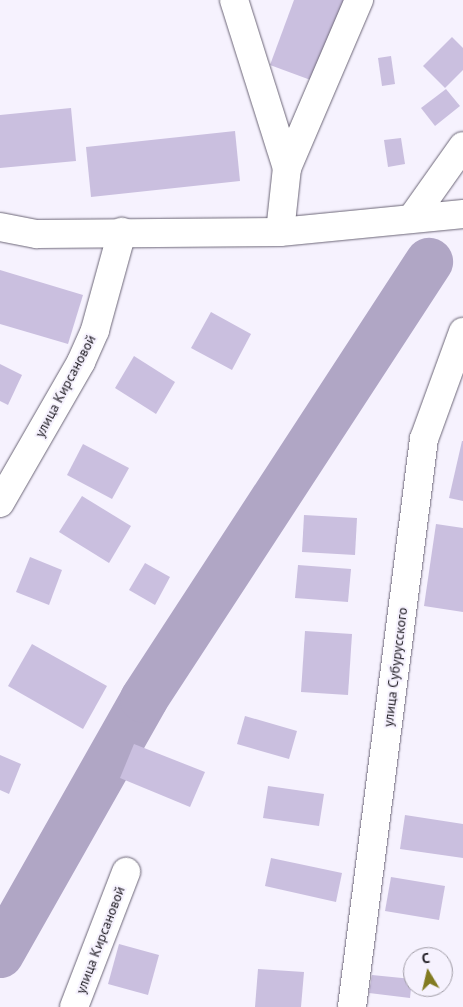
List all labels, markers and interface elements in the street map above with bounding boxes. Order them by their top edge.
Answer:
street label: улица Кирсановой [31,332,99,440]
street label: улица Субурусского [379,606,411,728]
street label: улица Кирсановой [72,884,128,996]
north arrow [403,947,453,997]
text: С [421,949,431,968]

